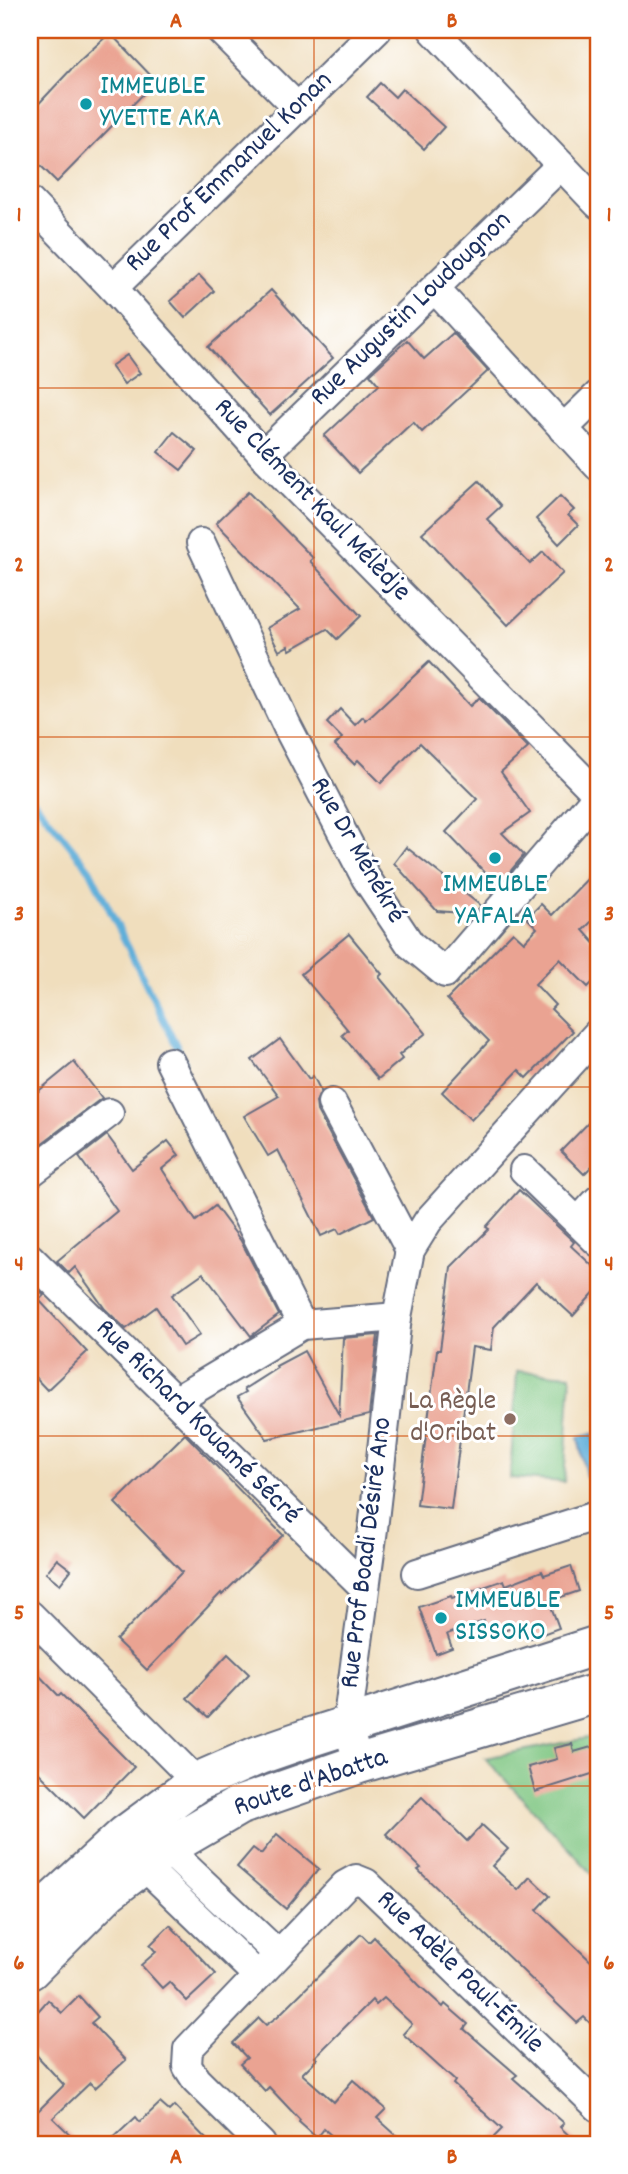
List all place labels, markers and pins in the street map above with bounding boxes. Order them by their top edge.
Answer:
place label: IMMEUBLE YVETTE AKA [100,68,221,140]
marker: IMMEUBLE YVETTE AKA [78,96,94,112]
marker: IMMEUBLE YAFALA [487,850,503,866]
place label: IMMEUBLE YAFALA [442,866,548,938]
place label: La Règle d'Oribat [408,1383,496,1455]
marker: La Règle d'Oribat [502,1411,518,1427]
place label: IMMEUBLE SISSOKO [455,1582,560,1654]
marker: IMMEUBLE SISSOKO [433,1610,449,1626]

